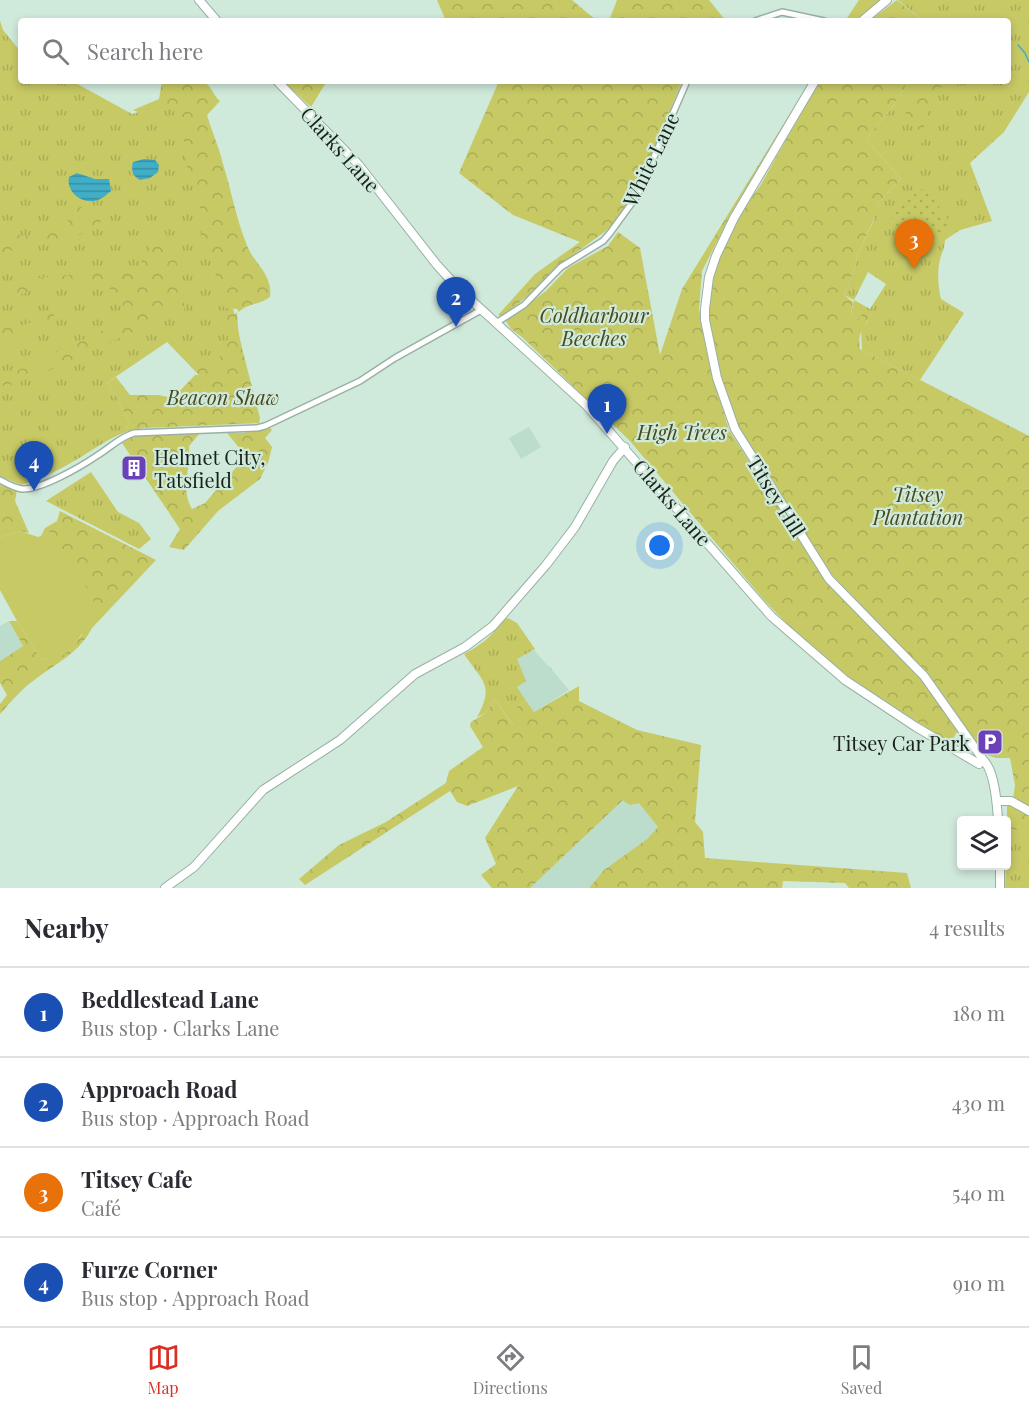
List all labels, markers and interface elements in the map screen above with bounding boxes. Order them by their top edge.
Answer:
search box [18,18,1011,84]
icon: search [39,35,72,68]
text: Search here [87,36,203,66]
street label: Clarks Lane [295,100,387,198]
street label: White Lane [615,107,684,211]
pin: 3 [894,220,934,269]
pin: 2 [436,278,476,327]
park label: Coldharbour Beeches [540,301,650,351]
park label: Beacon Shaw [166,383,279,410]
pin: 1 [588,384,626,434]
park label: High Trees [636,418,727,445]
pin: 4 [15,442,54,491]
place label: Helmet City, Tatsfield [154,443,265,493]
street label: Titsey Hill [741,450,813,542]
building icon: Helmet City, Tatsfield [119,453,149,483]
street label: Clarks Lane [628,453,718,551]
park label: Titsey Plantation [872,480,963,530]
your location [645,531,674,560]
parking icon: Titsey Car Park [975,727,1005,757]
place label: Titsey Car Park [833,729,970,756]
map controls [957,816,1011,870]
button: layers [957,816,1011,870]
text: Nearby [24,910,109,945]
text: 4 results [929,914,1005,941]
text: Beddlestead Lane [81,984,259,1014]
text: 1 [40,999,47,1026]
text: 180 m [952,999,1005,1026]
text: Bus stop · Clarks Lane [81,1014,279,1041]
text: Approach Road [81,1074,238,1104]
text: 2 [38,1089,49,1116]
text: 430 m [952,1089,1005,1116]
text: Bus stop · Approach Road [81,1104,309,1131]
text: Titsey Cafe [81,1164,193,1194]
text: 3 [39,1179,48,1206]
text: 540 m [952,1179,1005,1206]
text: Café [81,1194,121,1221]
text: Furze Corner [81,1254,217,1284]
text: 4 [38,1269,49,1296]
text: 910 m [953,1269,1005,1296]
text: Bus stop · Approach Road [81,1284,309,1311]
tab: Map [147,1341,180,1398]
tab: Directions [473,1341,548,1398]
tab: Saved [841,1341,882,1398]

